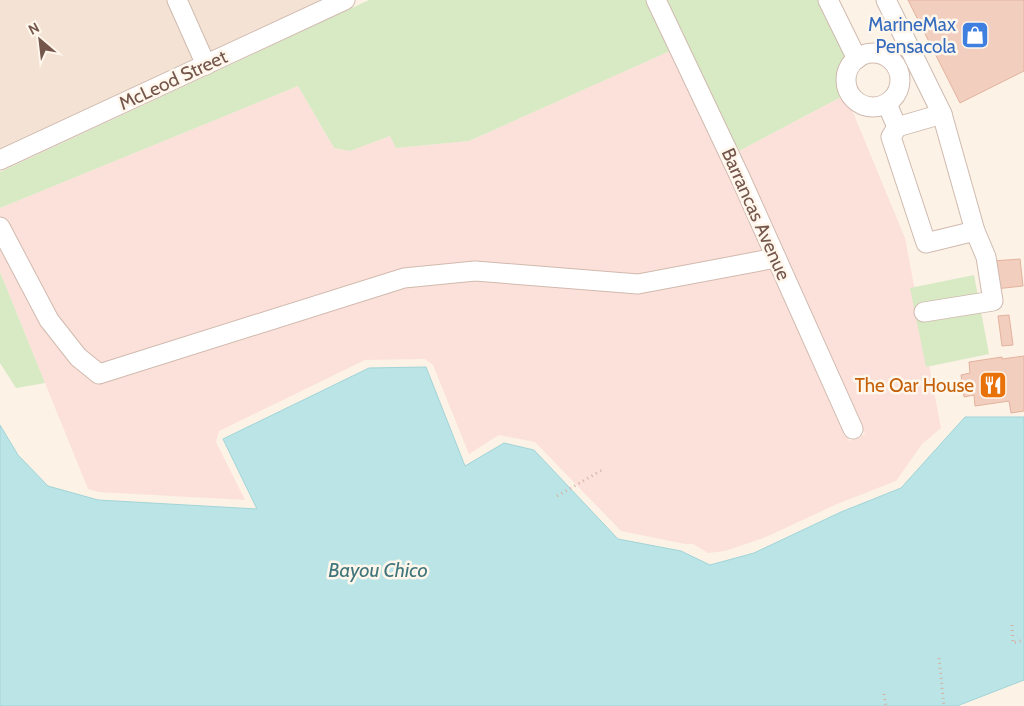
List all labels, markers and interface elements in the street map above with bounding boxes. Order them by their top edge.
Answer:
place label: MarineMax Pensacola [868,13,956,58]
north arrow [15,15,65,65]
text: N [25,18,42,39]
shop icon: MarineMax Pensacola [960,20,990,50]
street label: McLeod Street [115,45,231,115]
street label: Barrancas Avenue [717,144,796,284]
restaurant icon: The Oar House [978,370,1008,400]
place label: The Oar House [855,374,974,397]
water label: Bayou Chico [328,558,428,582]

